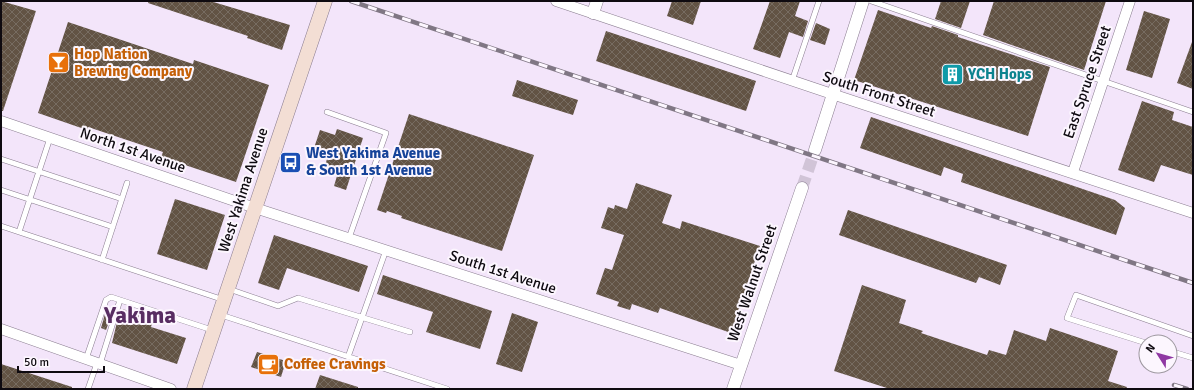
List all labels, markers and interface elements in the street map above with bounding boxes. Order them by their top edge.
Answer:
street label: East Spruce Street [1059,23,1115,141]
place label: Hop Nation Brewing Company [74,45,193,80]
bar icon: Hop Nation Brewing Company [46,50,72,76]
building icon: YCH Hops [939,61,965,87]
place label: YCH Hops [967,65,1032,83]
street label: South Front Street [820,67,938,121]
street label: North 1st Avenue [78,123,188,177]
street label: West Yakima Avenue [214,125,272,255]
place label: West Yakima Avenue & South 1st Avenue [306,144,440,179]
bus stop icon: West Yakima Avenue & South 1st Avenue [278,149,304,175]
street label: West Walnut Street [723,222,781,344]
street label: South 1st Avenue [447,246,559,298]
district label: Yakima [103,301,176,330]
north arrow [1138,334,1178,374]
text: N [1143,341,1158,355]
scale bar [18,348,104,374]
cafe icon: Coffee Cravings [256,351,282,377]
text: 50 m [24,355,49,370]
place label: Coffee Cravings [284,355,386,373]

